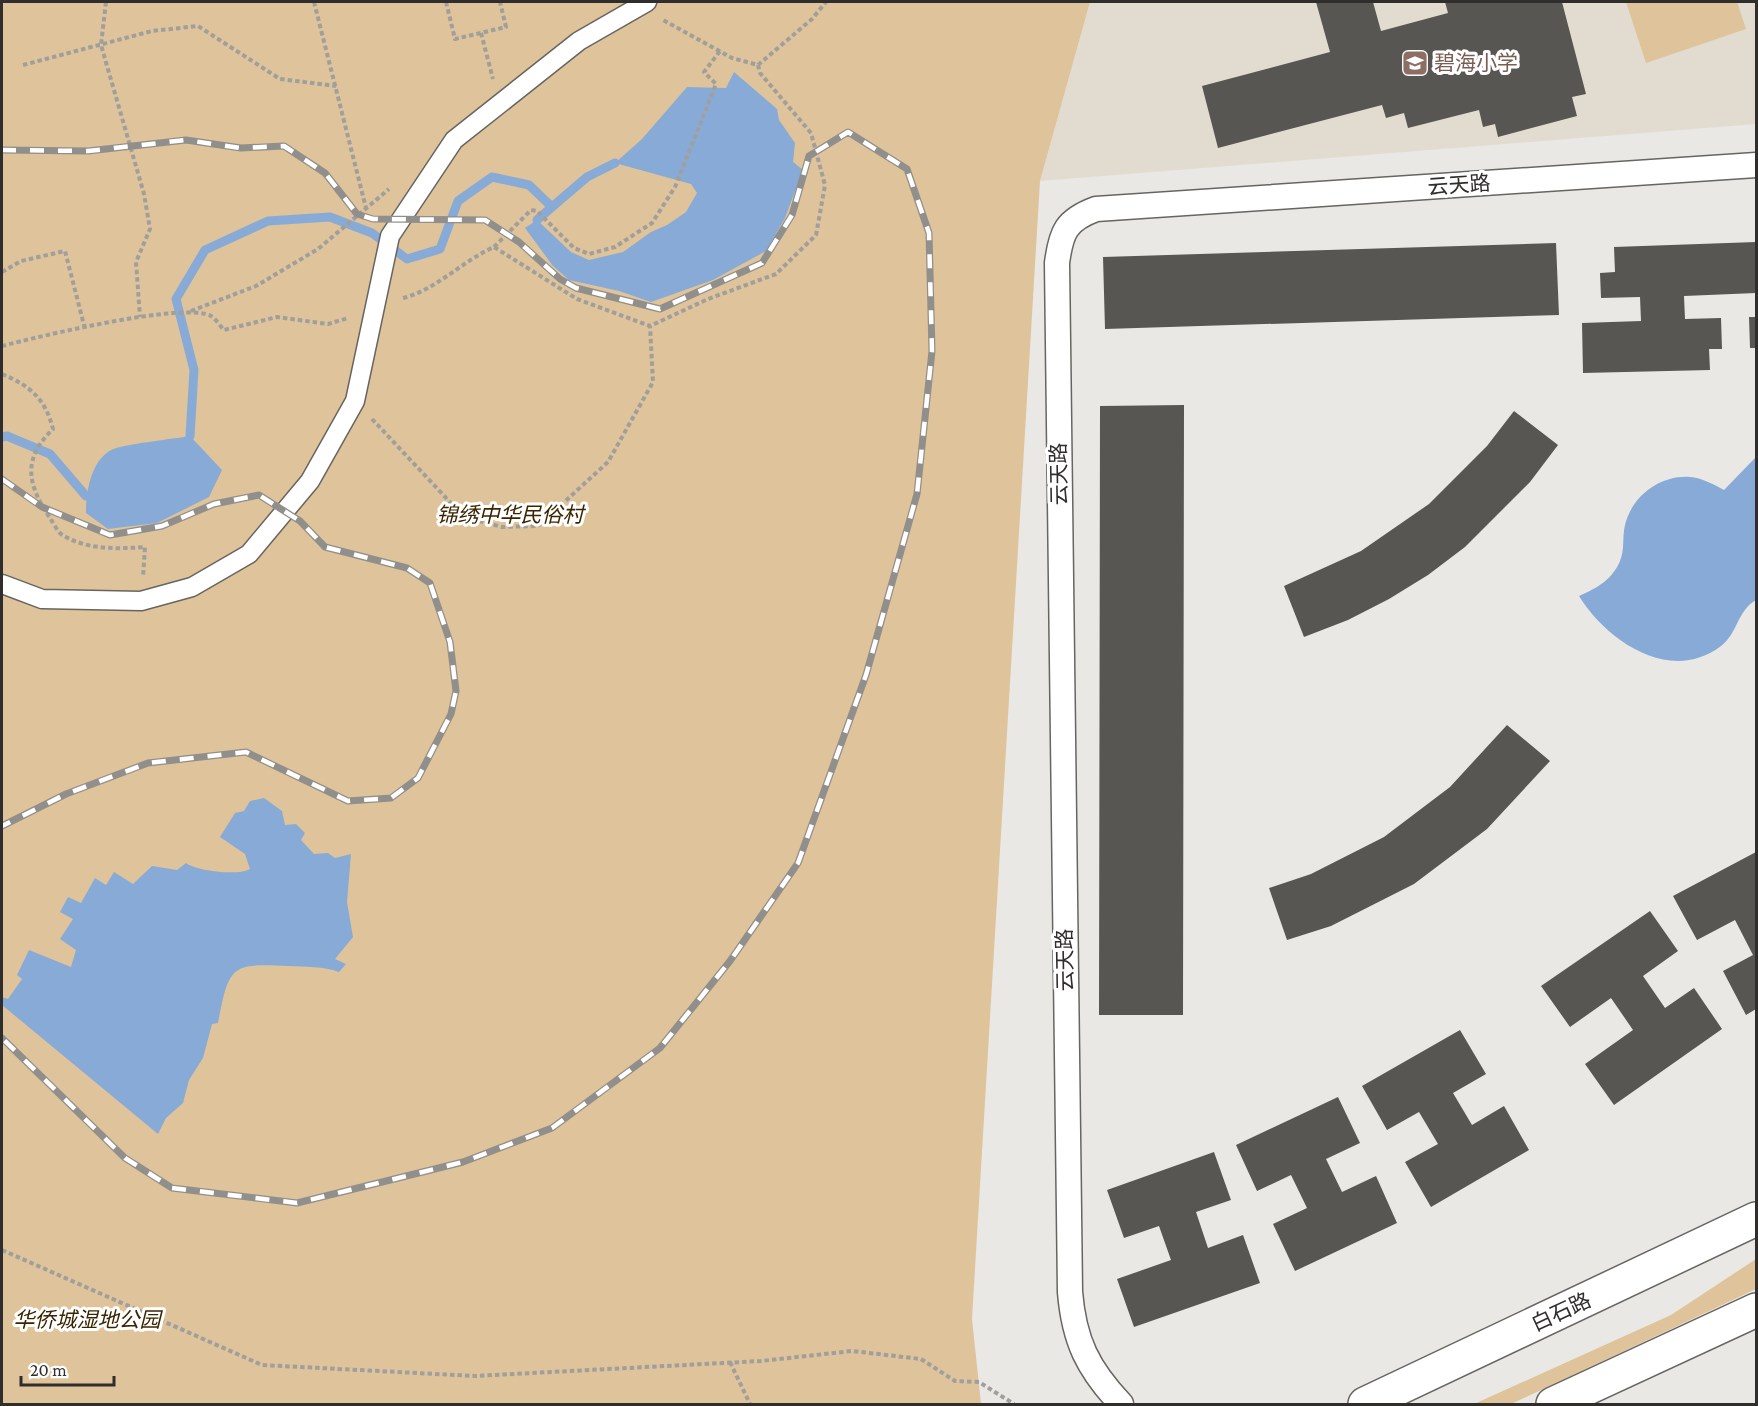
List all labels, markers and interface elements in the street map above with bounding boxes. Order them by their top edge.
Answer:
school or university icon: 碧海小学 [1400,48,1430,78]
place label: 碧海小学 [1434,51,1518,75]
street label: 云天路 [1427,171,1491,199]
street label: 云天路 [1046,442,1072,506]
park label: 锦绣中华民俗村 [437,503,586,527]
street label: 云天路 [1052,928,1078,992]
street label: 白石路 [1527,1288,1595,1336]
park label: 华侨城湿地公园 [14,1308,163,1332]
scale bar [21,1349,114,1387]
text: 20 m [30,1360,67,1380]

